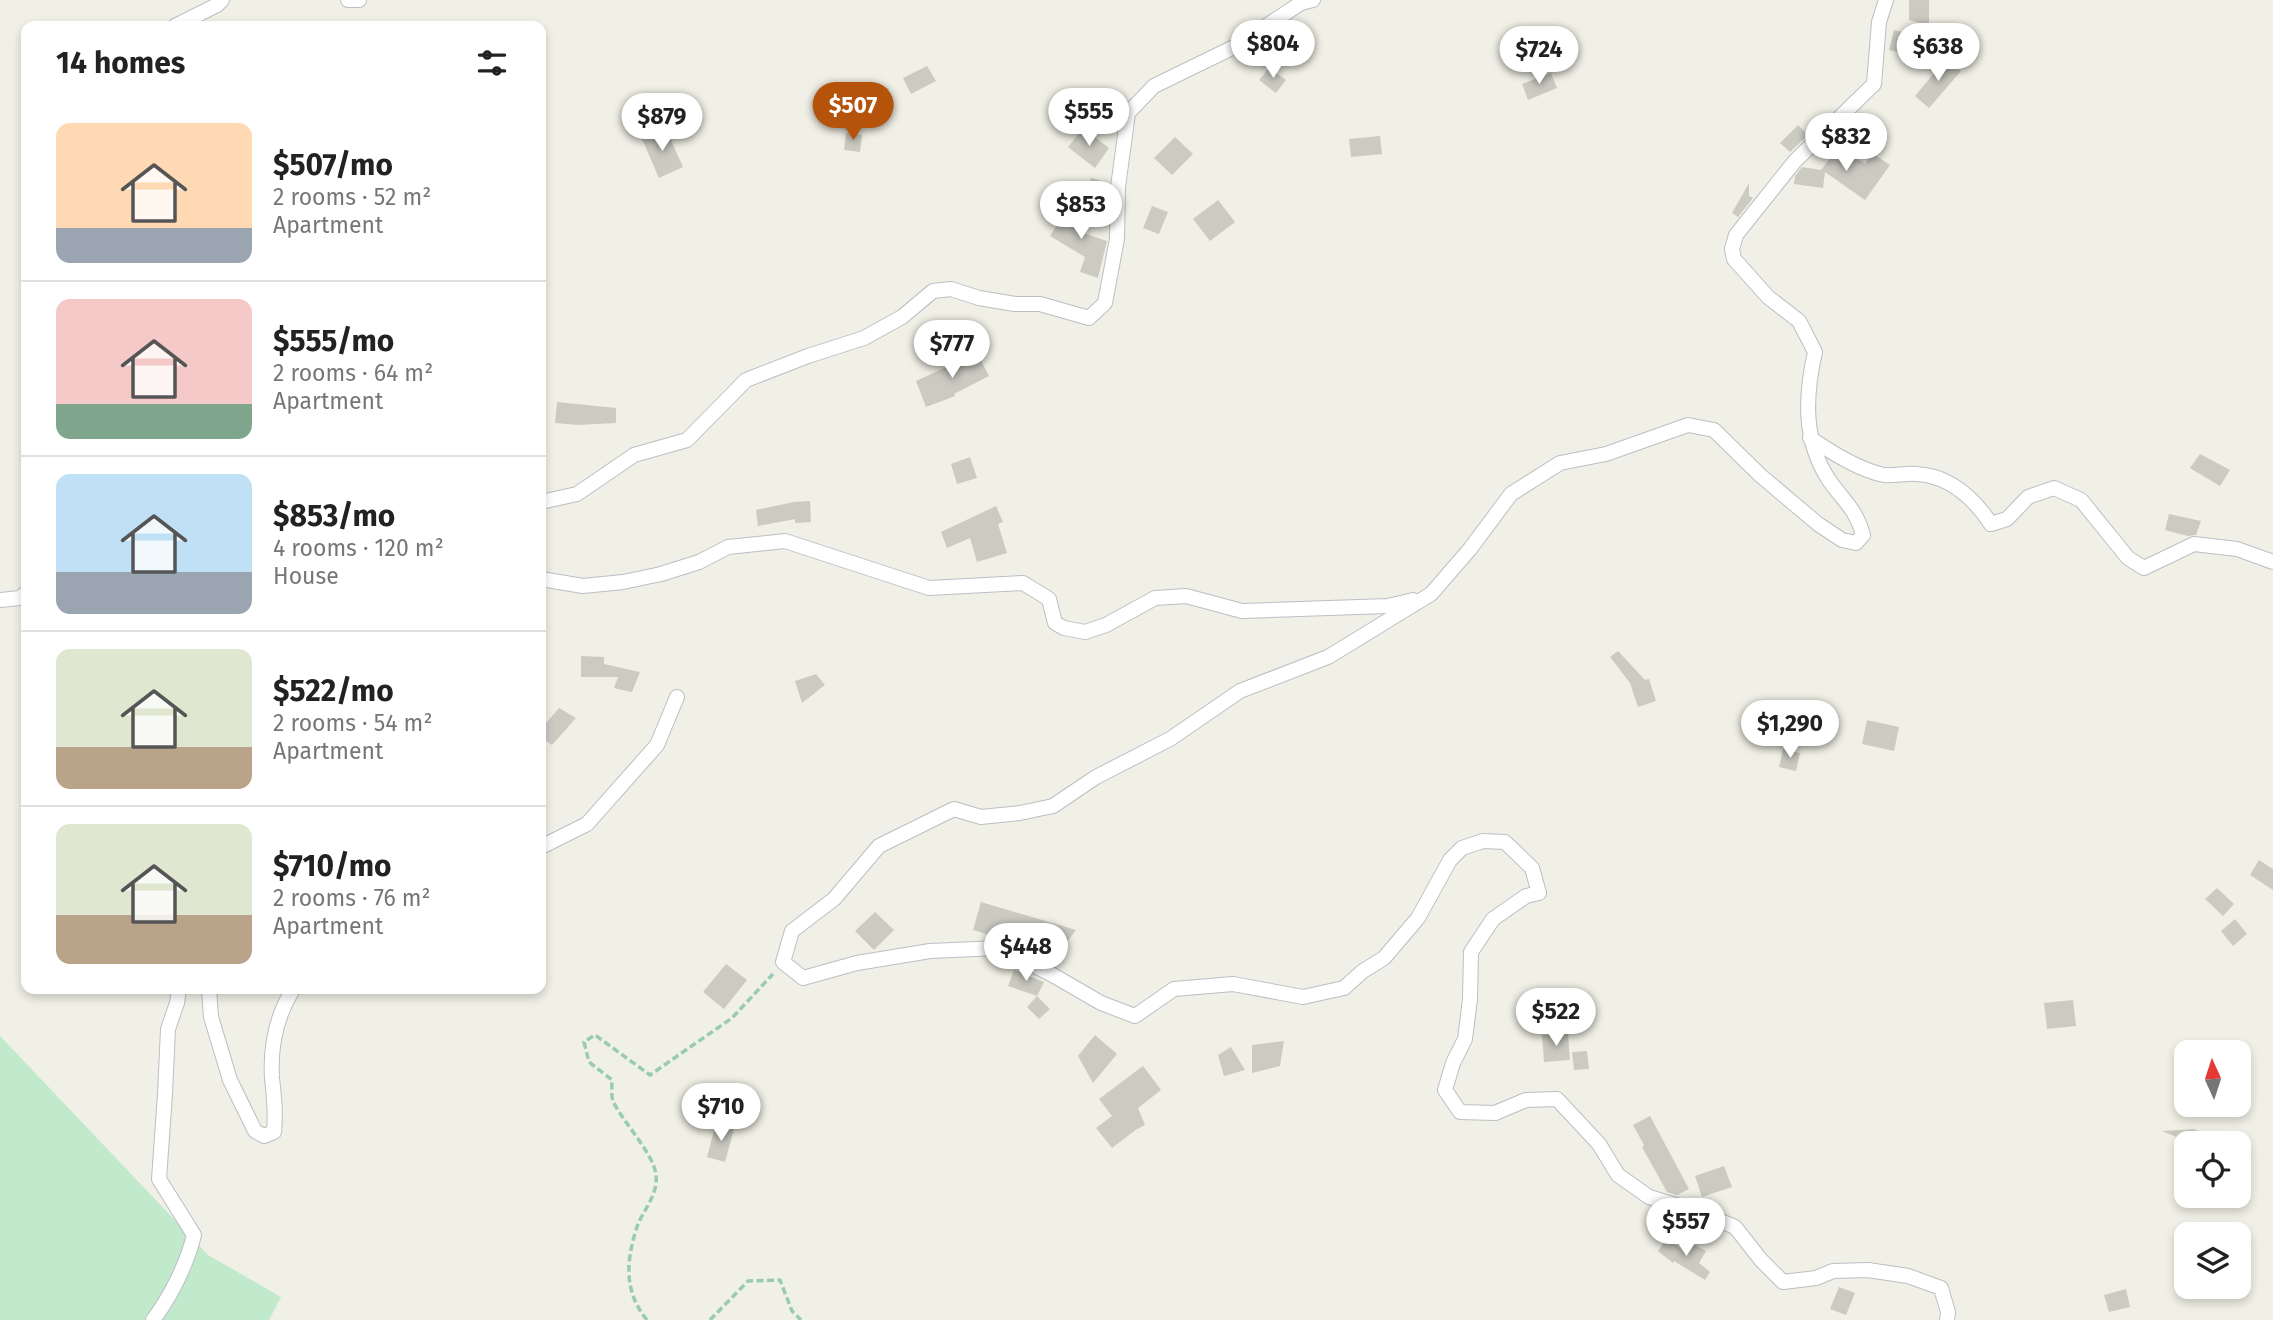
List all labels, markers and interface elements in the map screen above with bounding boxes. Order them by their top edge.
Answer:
pin: $804 [1232,20,1314,80]
pin: $638 [1897,24,1979,83]
pin: $724 [1498,27,1580,86]
text: $804 [1247,29,1299,57]
text: $638 [1913,32,1963,60]
text: $724 [1516,35,1562,63]
icon: filters [473,44,511,82]
text: 14 homes [56,45,185,81]
pin: $507 [812,82,894,142]
pin: $555 [1048,88,1130,148]
text: $507 [829,91,877,119]
pin: $879 [621,94,703,153]
text: $555 [1064,97,1114,125]
text: $879 [638,102,687,130]
pin: $832 [1805,114,1887,173]
text: $832 [1821,122,1871,150]
text: $507/mo [273,147,393,183]
icon: home [112,151,196,235]
pin: $853 [1040,182,1122,241]
text: 2 rooms · 52 m² [273,183,431,211]
text: $853 [1056,190,1106,218]
text: Apartment [273,211,383,239]
pin: $777 [911,320,993,380]
text: $555/mo [273,323,394,359]
icon: home [112,327,196,411]
text: $777 [930,329,974,357]
text: 2 rooms · 64 m² [273,359,433,387]
text: Apartment [273,387,383,415]
text: $853/mo [273,498,395,534]
icon: home [112,502,196,586]
text: 4 rooms · 120 m² [273,534,444,562]
text: House [273,562,339,590]
text: $522/mo [273,673,394,709]
icon: home [112,677,196,761]
pin: $1,290 [1733,700,1847,760]
text: 2 rooms · 54 m² [273,709,432,737]
text: $1,290 [1757,709,1823,737]
text: Apartment [273,737,383,765]
text: $710/mo [273,848,392,884]
icon: home [112,852,196,936]
text: 2 rooms · 76 m² [273,884,431,912]
text: Apartment [273,912,383,940]
pin: $448 [985,923,1067,983]
text: $448 [1000,932,1052,960]
pin: $522 [1515,988,1597,1048]
text: $522 [1532,997,1580,1025]
north arrow [2174,1040,2250,1116]
map controls [2174,1040,2251,1299]
pin: $710 [680,1084,762,1143]
text: $710 [698,1092,744,1120]
button: locate [2174,1131,2251,1208]
pin: $557 [1645,1198,1727,1258]
text: $557 [1662,1207,1710,1235]
button: layers [2174,1222,2251,1299]

